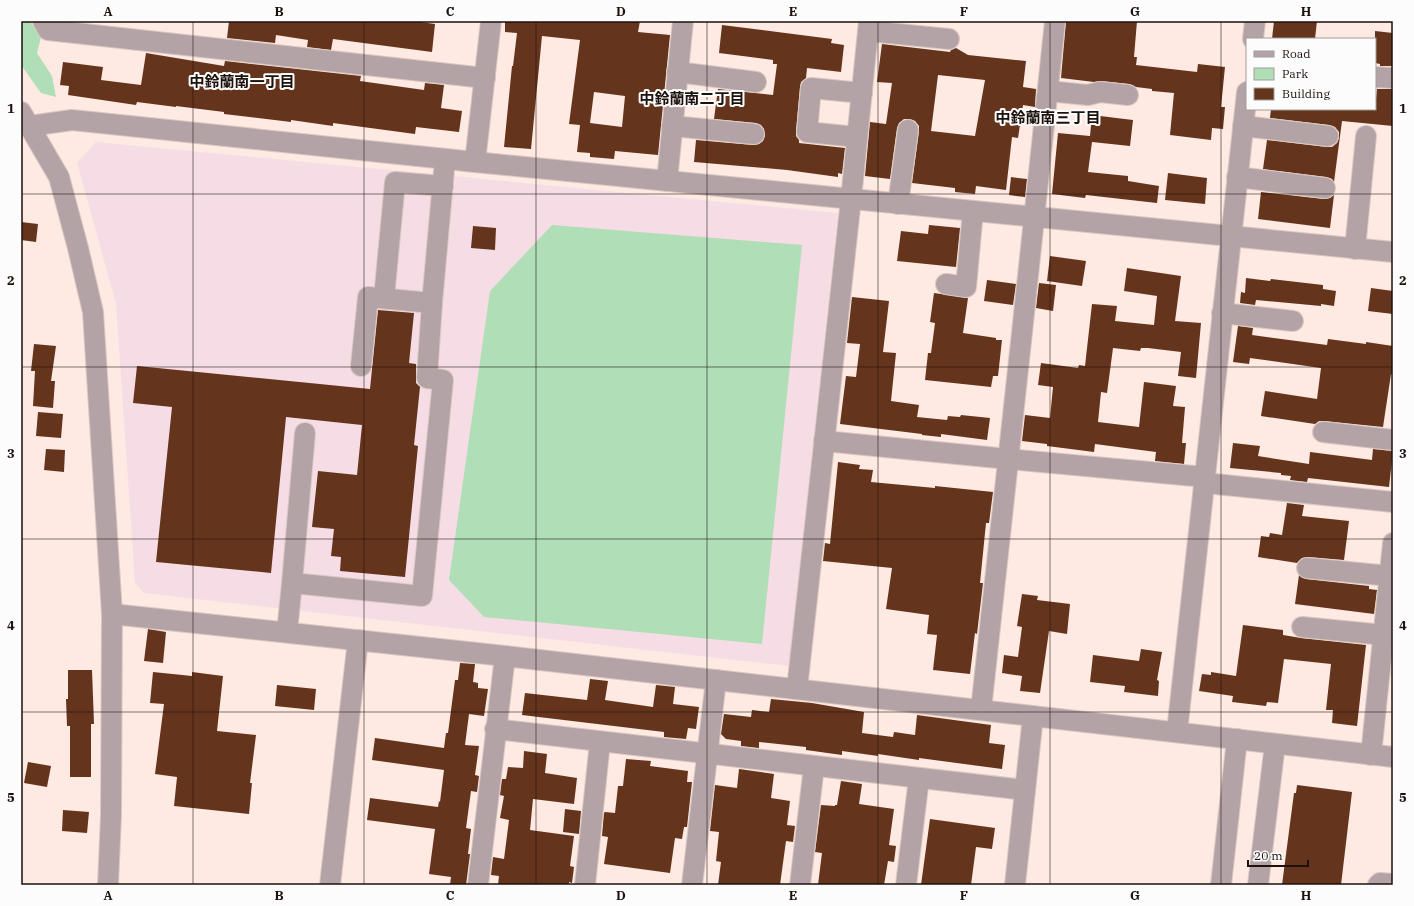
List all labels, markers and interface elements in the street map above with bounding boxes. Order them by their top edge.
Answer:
text: A [103,3,113,20]
text: B [274,3,284,20]
text: C [446,3,455,20]
text: D [616,3,626,20]
text: E [789,3,797,20]
text: F [960,3,968,20]
text: G [1130,3,1140,20]
text: H [1301,3,1312,20]
legend [1246,38,1376,110]
text: Road [1282,46,1311,61]
text: Park [1282,66,1308,81]
district label: 中鈴蘭南一丁目 [189,72,295,91]
text: Building [1282,86,1330,101]
district label: 中鈴蘭南二丁目 [639,89,745,108]
text: 1 [7,100,15,117]
text: 1 [1399,100,1407,117]
district label: 中鈴蘭南三丁目 [995,108,1101,127]
text: 2 [7,272,15,289]
text: 2 [1399,272,1407,289]
text: 3 [7,445,15,462]
text: 3 [1399,445,1407,462]
text: 4 [7,617,15,634]
text: 4 [1399,617,1407,634]
text: 5 [7,789,15,806]
text: 5 [1399,789,1407,806]
scale bar [1248,842,1308,868]
text: 20 m [1254,848,1283,863]
text: A [103,887,113,904]
text: B [274,887,284,904]
text: C [446,887,455,904]
text: D [616,887,626,904]
text: E [789,887,797,904]
text: F [960,887,968,904]
text: G [1130,887,1140,904]
text: H [1301,887,1312,904]

